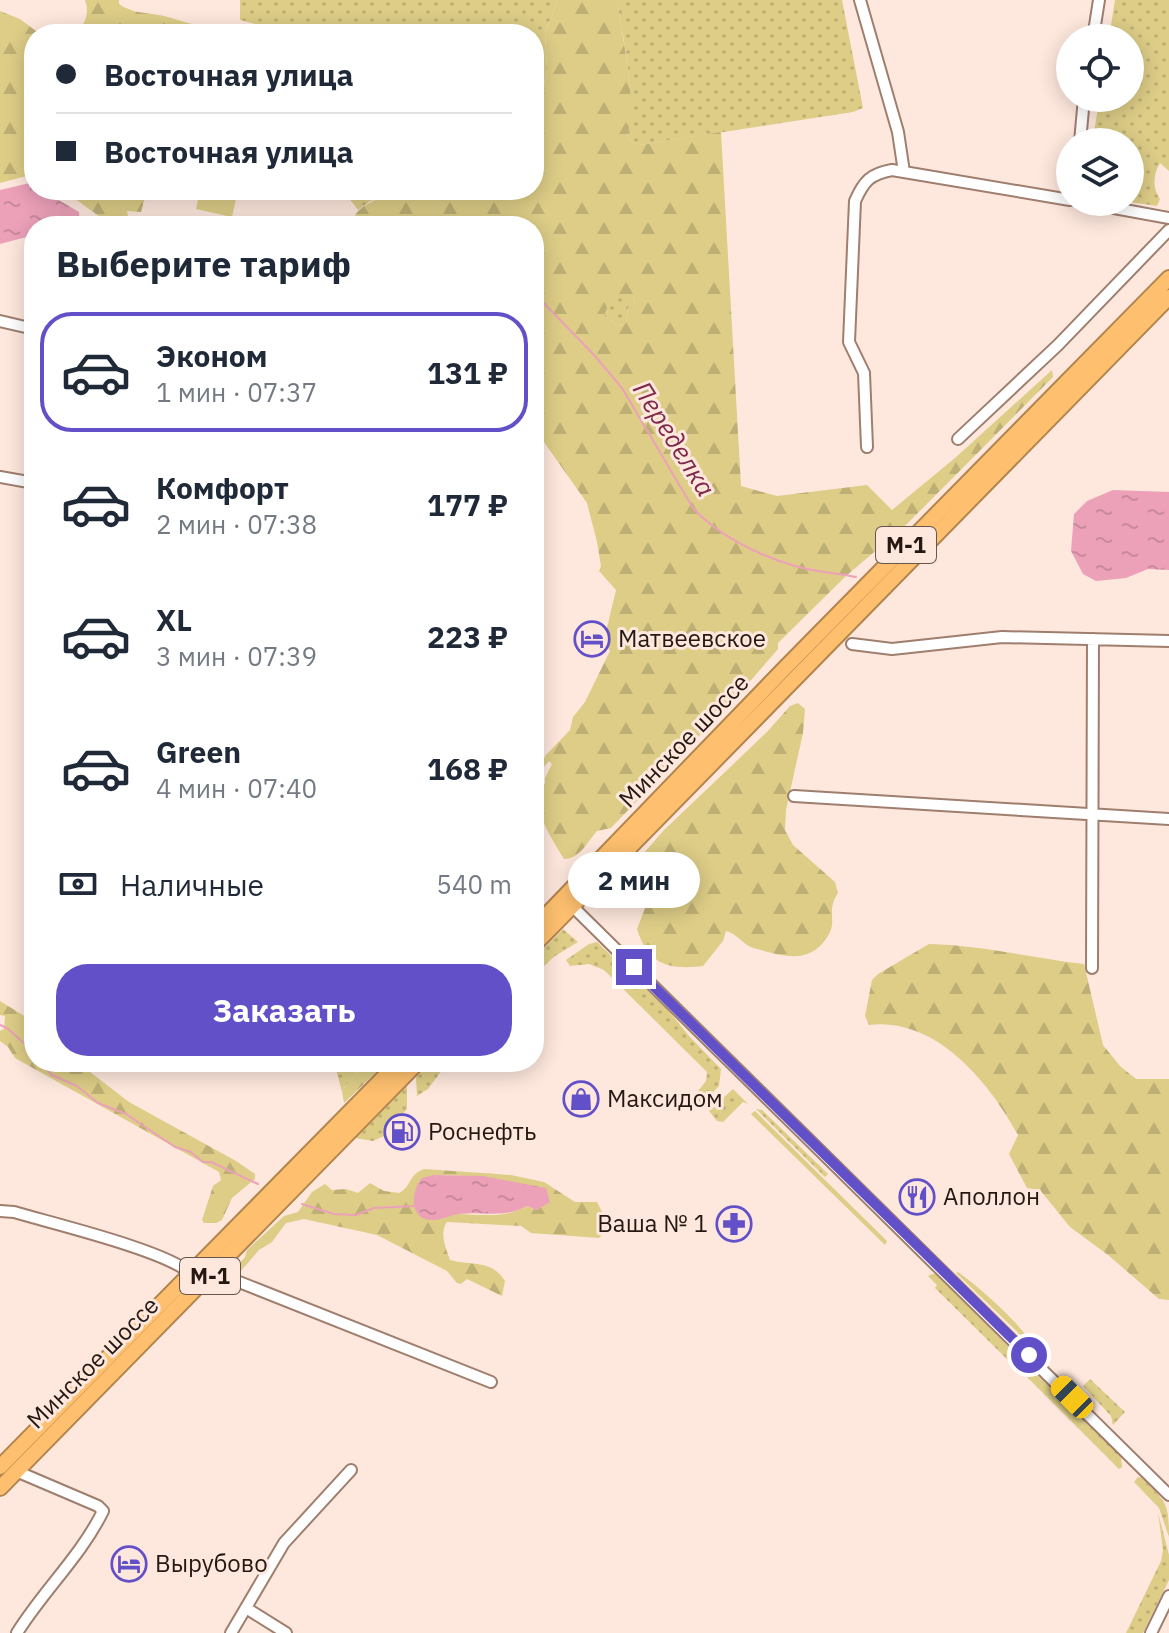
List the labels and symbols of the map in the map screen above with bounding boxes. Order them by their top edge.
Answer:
water label: Переделка [626,375,724,502]
road number: М-1 [876,527,936,563]
hotel icon: Матвеевское [573,620,611,658]
place label: Матвеевское [618,622,766,654]
street label: Минское шоссе [611,666,755,814]
callout: 2 мин [568,851,700,907]
route end [616,949,652,985]
shop icon: Максидом [562,1080,600,1118]
place label: Максидом [607,1082,723,1114]
fuel station icon: Роснефть [383,1113,421,1151]
place label: Роснефть [428,1115,536,1147]
restaurant icon: Аполлон [898,1178,936,1216]
place label: Аполлон [943,1180,1040,1212]
pharmacy icon: Ваша № 1 [715,1205,753,1243]
place label: Ваша № 1 [597,1207,708,1239]
road number: М-1 [180,1258,240,1294]
street label: Минское шоссе [19,1289,165,1435]
route start [1011,1337,1047,1373]
car [1047,1372,1097,1422]
hotel icon: Вырубово [110,1545,148,1583]
place label: Вырубово [155,1547,268,1579]

